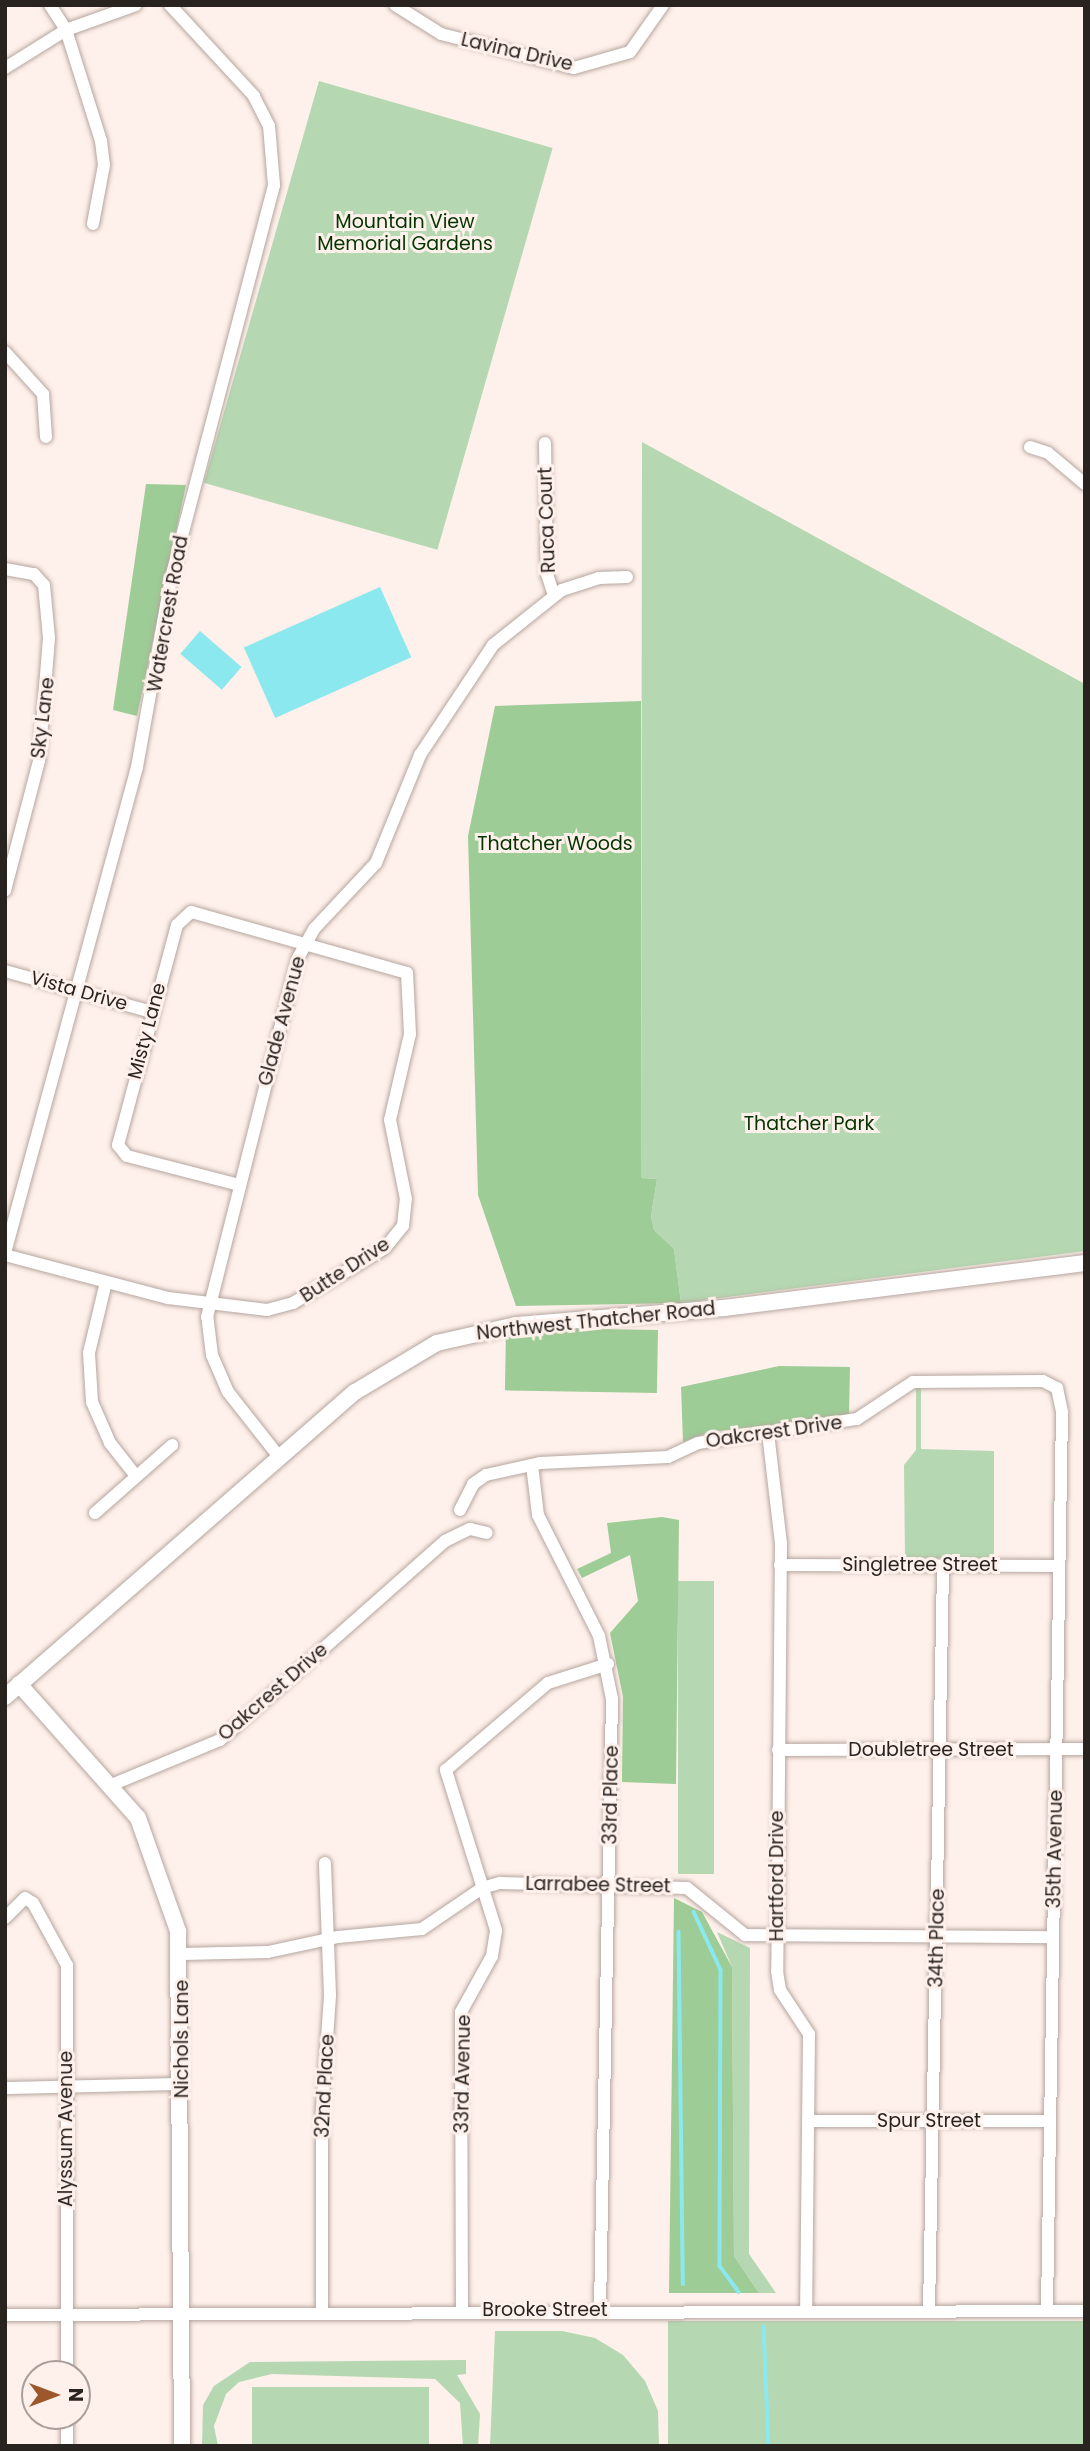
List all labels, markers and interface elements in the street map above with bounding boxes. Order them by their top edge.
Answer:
street label: Lavina Drive [459,28,575,76]
park label: Mountain View Memorial Gardens [317,211,493,255]
street label: Ruca Court [534,467,560,573]
street label: Watercrest Road [143,534,193,694]
street label: Sky Lane [27,676,59,760]
park label: Thatcher Woods [477,833,633,855]
street label: Glade Avenue [254,954,310,1088]
street label: Vista Drive [28,966,130,1016]
street label: Misty Lane [123,980,171,1082]
park label: Thatcher Park [744,1113,874,1135]
street label: Butte Drive [296,1233,394,1307]
street label: Northwest Thatcher Road [475,1297,717,1345]
street label: Oakcrest Drive [704,1411,844,1453]
street label: Singletree Street [842,1554,998,1576]
street label: Oakcrest Drive [214,1638,332,1746]
street label: Doubletree Street [848,1739,1014,1761]
street label: 33rd Place [599,1745,623,1845]
street label: 35th Avenue [1043,1790,1067,1908]
street label: Hartford Drive [766,1810,788,1942]
street label: Larrabee Street [525,1872,671,1898]
street label: 34th Place [925,1888,949,1988]
street label: Nichols Lane [171,1980,193,2098]
street label: 33rd Avenue [451,2014,475,2134]
street label: 32nd Place [311,2033,339,2139]
street label: Alyssum Avenue [55,2051,77,2207]
street label: Spur Street [877,2110,981,2132]
street label: Brooke Street [482,2299,608,2321]
north arrow [21,2360,91,2430]
text: N [62,2388,89,2402]

